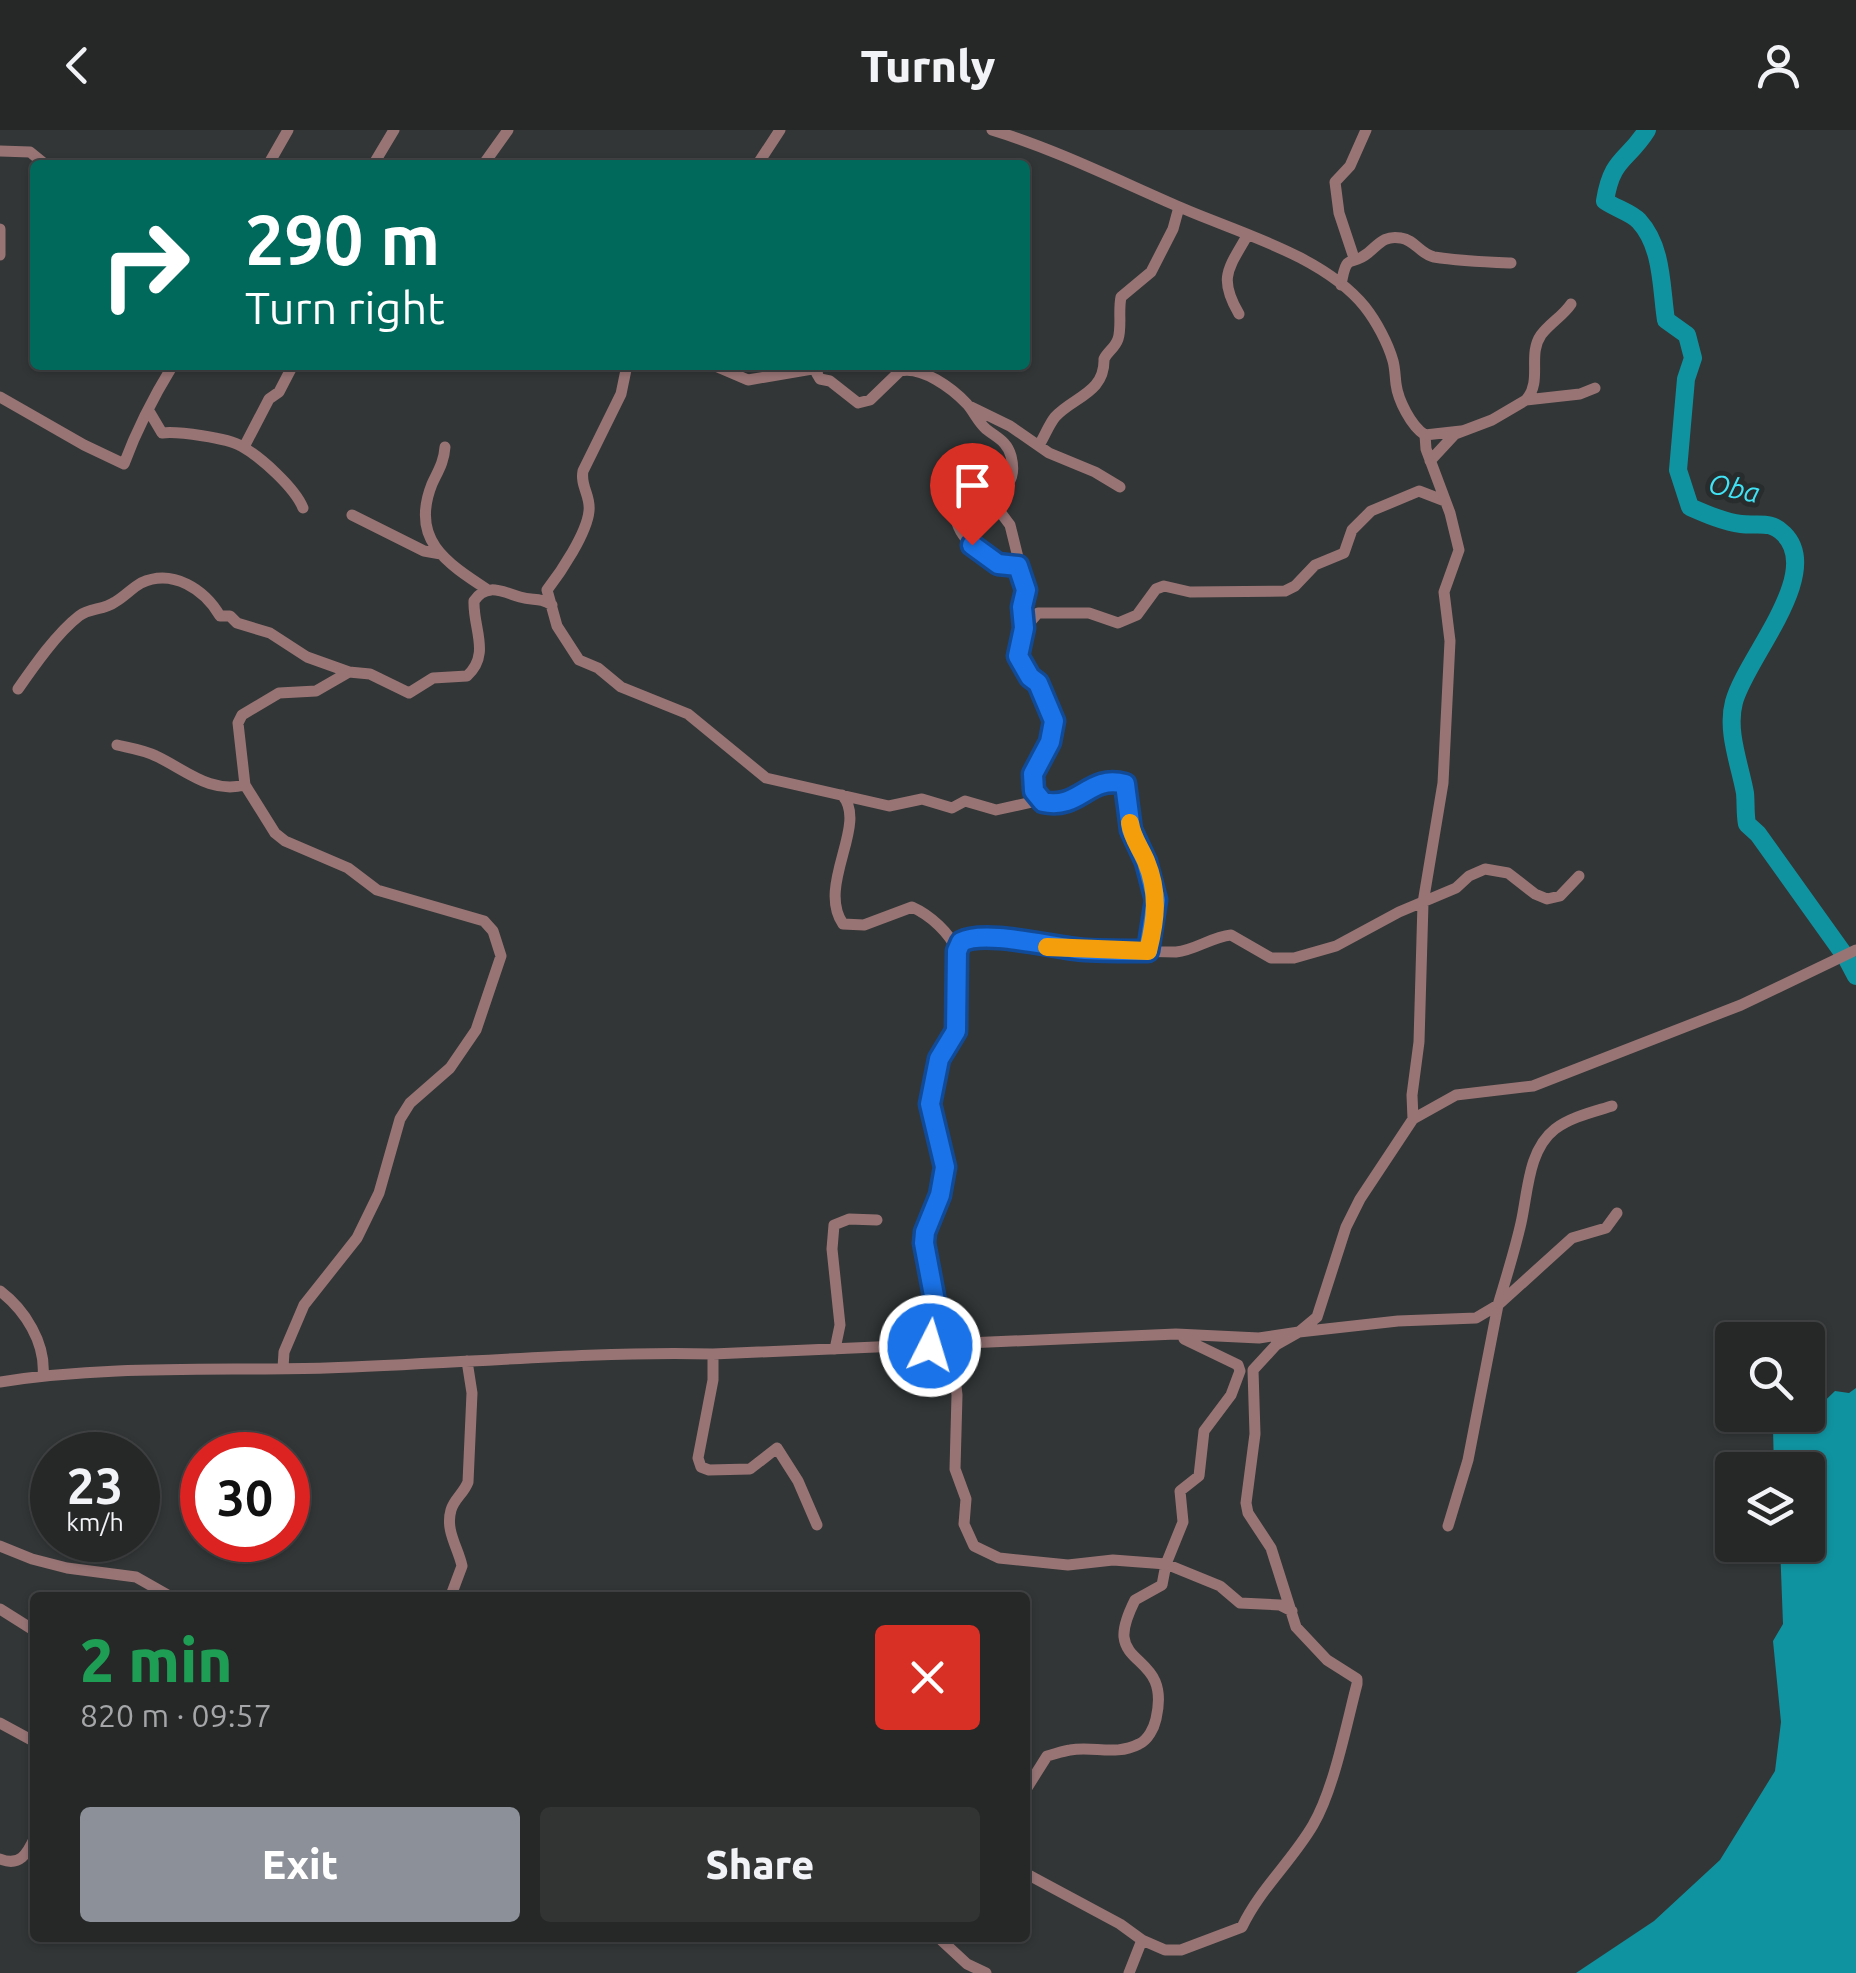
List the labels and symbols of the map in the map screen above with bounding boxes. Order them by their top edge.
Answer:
pin [930,443,1015,546]
water label: Oba [1706,467,1763,508]
position arrow [878,1294,982,1398]
speed limit sign: 30 [180,1432,310,1562]

